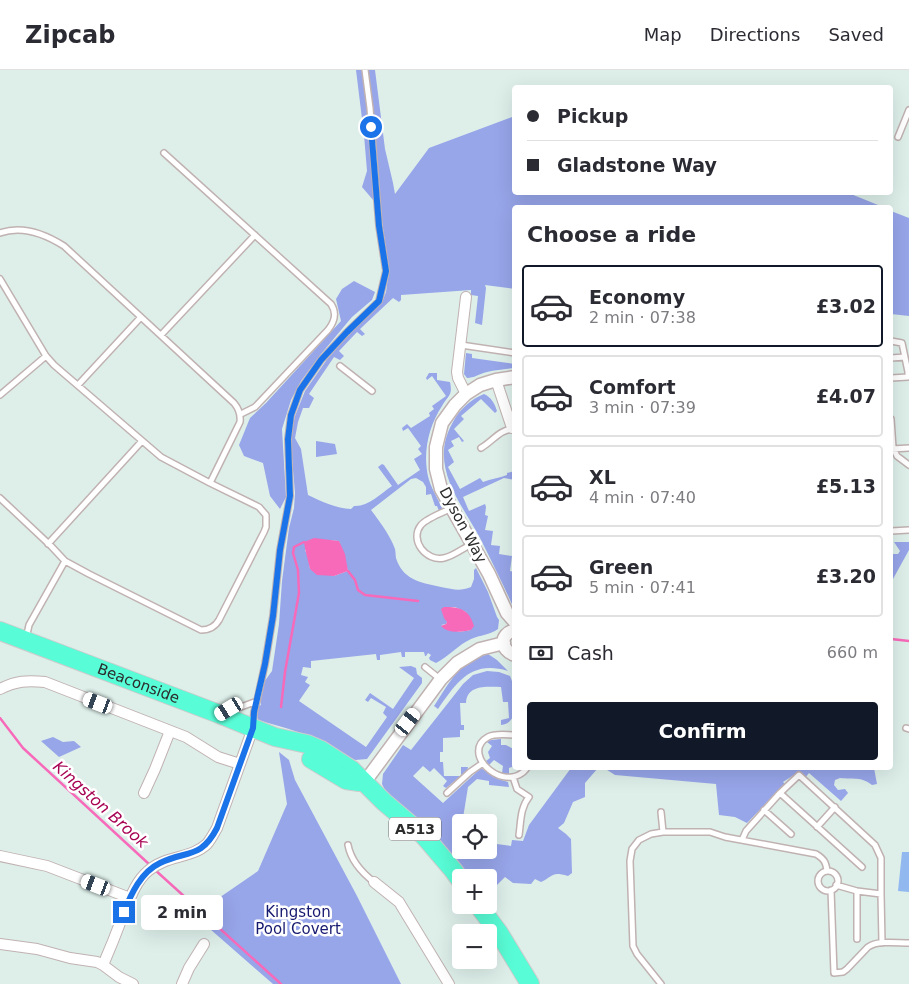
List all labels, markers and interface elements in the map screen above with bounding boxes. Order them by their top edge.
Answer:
text: Zipcab [25,21,115,49]
text: Map [644,24,682,45]
text: Directions [710,24,800,45]
text: Saved [828,24,884,45]
text: Pickup [557,105,628,127]
route start [360,116,382,138]
text: Gladstone Way [557,154,717,176]
text: Choose a ride [527,222,696,247]
icon: car [529,284,574,329]
text: Economy [589,286,685,308]
text: £3.02 [816,295,876,317]
text: 2 min · 07:38 [589,308,696,327]
icon: car [529,374,574,419]
text: Comfort [589,376,676,398]
text: £4.07 [816,385,876,407]
text: 3 min · 07:39 [589,398,696,417]
icon: car [529,464,574,509]
text: XL [589,466,616,488]
text: £5.13 [816,475,876,497]
street label: Dyson Way [435,484,491,566]
text: 4 min · 07:40 [589,488,696,507]
icon: car [529,554,574,599]
text: Green [589,556,653,578]
text: £3.20 [816,565,876,587]
text: 5 min · 07:41 [589,578,696,597]
icon: cash [527,639,555,667]
text: Cash [567,642,614,664]
text: 660 m [827,643,878,662]
street label: Beaconside [95,660,182,707]
car [81,691,114,715]
car [212,695,245,723]
button: Confirm [527,702,878,760]
car [392,706,423,738]
water label: Kingston Brook [49,757,153,852]
map controls [452,814,497,969]
button: locate [452,814,497,859]
road number: A513 [389,818,441,841]
button: + [452,869,497,914]
car [79,873,112,897]
callout: 2 min [142,894,224,930]
route end [113,901,135,923]
text: 2 min [157,903,207,922]
park label: Kingston Pool Covert [255,903,341,938]
button: − [452,924,497,969]

